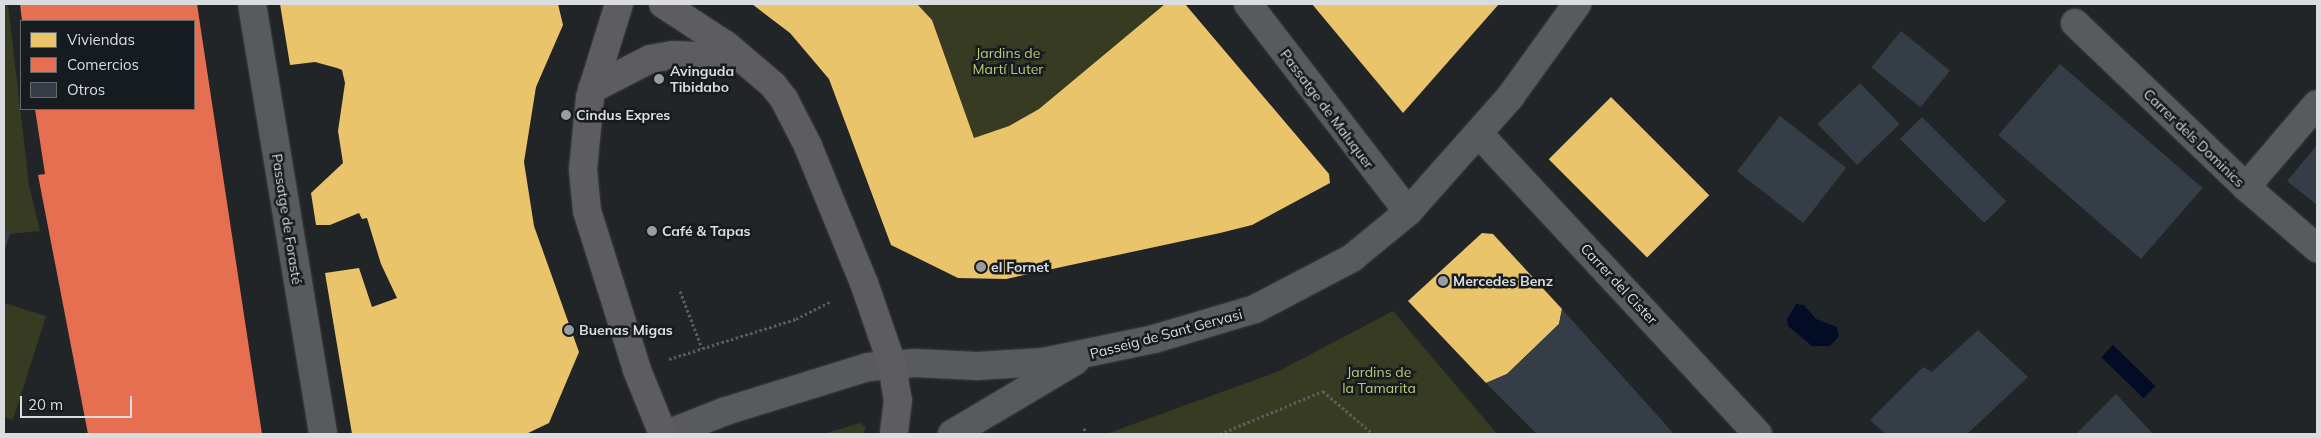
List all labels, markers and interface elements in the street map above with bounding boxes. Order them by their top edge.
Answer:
legend [20,20,195,110]
text: Viviendas [67,30,135,49]
park label: Jardins de Martí Luter [973,45,1043,78]
street label: Passatge de Maluquer [1277,46,1377,172]
text: Comercios [67,55,139,74]
place label: Avinguda Tibidabo [670,63,734,95]
marker: Avinguda Tibidabo [652,72,666,86]
text: Otros [67,80,105,99]
street label: Carrer dels Dominics [2140,86,2248,190]
place label: Cindus Expres [576,107,670,123]
marker: Cindus Expres [560,109,572,121]
street label: Passatge de Forasté [268,152,306,286]
place label: Café & Tapas [662,223,751,239]
marker: Café & Tapas [646,225,658,237]
street label: Carrer del Cister [1577,240,1661,328]
place label: el Fornet [991,259,1049,275]
marker: el Fornet [975,261,987,273]
place label: Mercedes Benz [1453,273,1553,289]
marker: Mercedes Benz [1437,275,1449,287]
street label: Passeig de Sant Gervasi [1088,306,1244,362]
place label: Buenas Migas [579,322,673,338]
marker: Buenas Migas [563,324,575,336]
park label: Jardins de la Tamarita [1342,364,1416,397]
scale bar [22,386,135,418]
text: 20 m [28,395,63,414]

